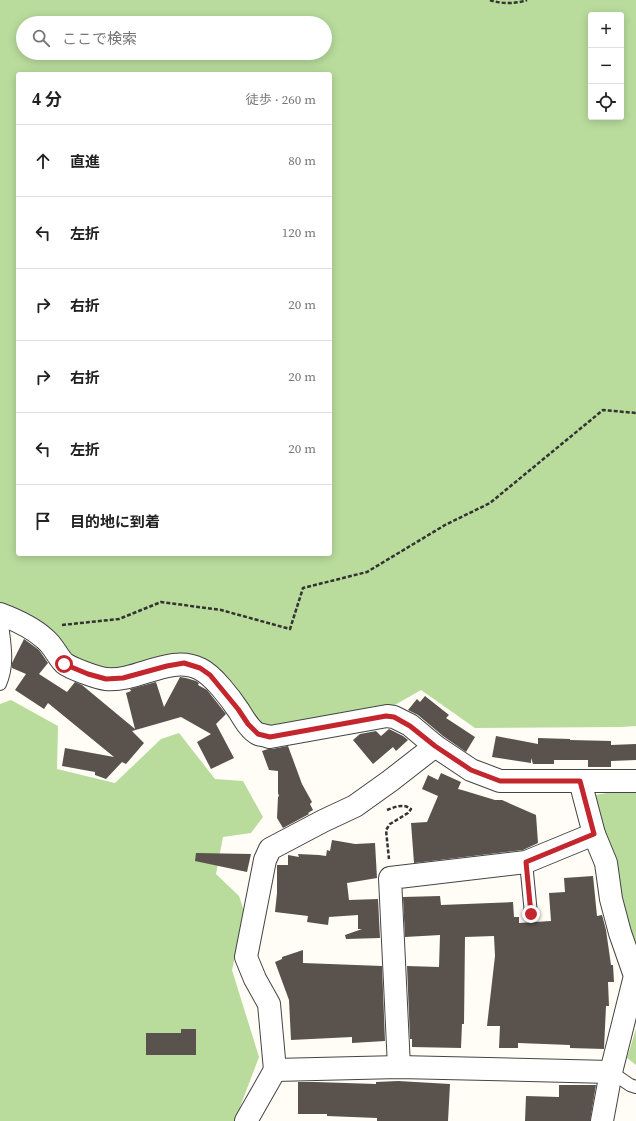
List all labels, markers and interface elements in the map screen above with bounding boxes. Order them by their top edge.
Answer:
map controls [588,12,624,120]
button: + [588,12,624,48]
search box [16,16,332,60]
icon: search [30,27,52,49]
text: ここで検索 [62,28,137,49]
button: − [588,48,624,84]
button: locate [588,84,624,120]
text: 4 分 [32,87,62,111]
text: 徒歩 · 260 m [246,91,316,108]
icon: ahead [32,150,54,172]
text: 直進 [70,151,100,172]
text: 80 m [288,152,316,169]
icon: left [32,222,54,244]
text: 左折 [70,223,100,244]
text: 120 m [282,224,316,241]
icon: right [32,294,54,316]
text: 右折 [70,295,100,316]
text: 20 m [288,296,316,313]
icon: right [32,366,54,388]
text: 右折 [70,367,100,388]
text: 20 m [288,368,316,385]
icon: left [32,438,54,460]
text: 左折 [70,439,100,460]
text: 20 m [288,440,316,457]
icon: arrive [32,510,54,532]
text: 目的地に到着 [70,511,160,532]
route start [55,655,73,673]
route end [522,905,540,923]

